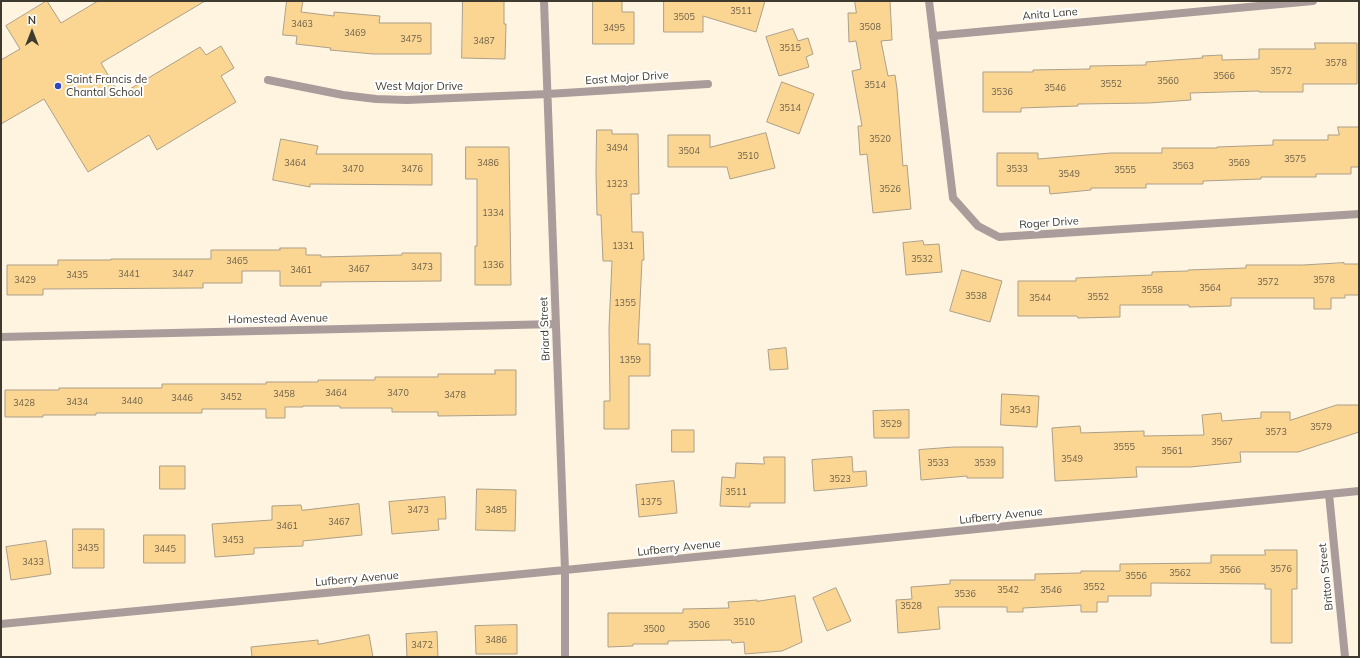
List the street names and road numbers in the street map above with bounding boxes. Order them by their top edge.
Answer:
street label: Anita Lane [1022,5,1078,23]
street label: East Major Drive [585,69,669,87]
street label: West Major Drive [375,80,463,94]
street label: Roger Drive [1019,214,1079,232]
street label: Briard Street [537,297,553,361]
street label: Homestead Avenue [228,312,328,326]
street label: Lufberry Avenue [959,505,1043,527]
street label: Lufberry Avenue [637,537,721,559]
street label: Britton Street [1316,543,1336,611]
street label: Lufberry Avenue [315,569,399,589]

